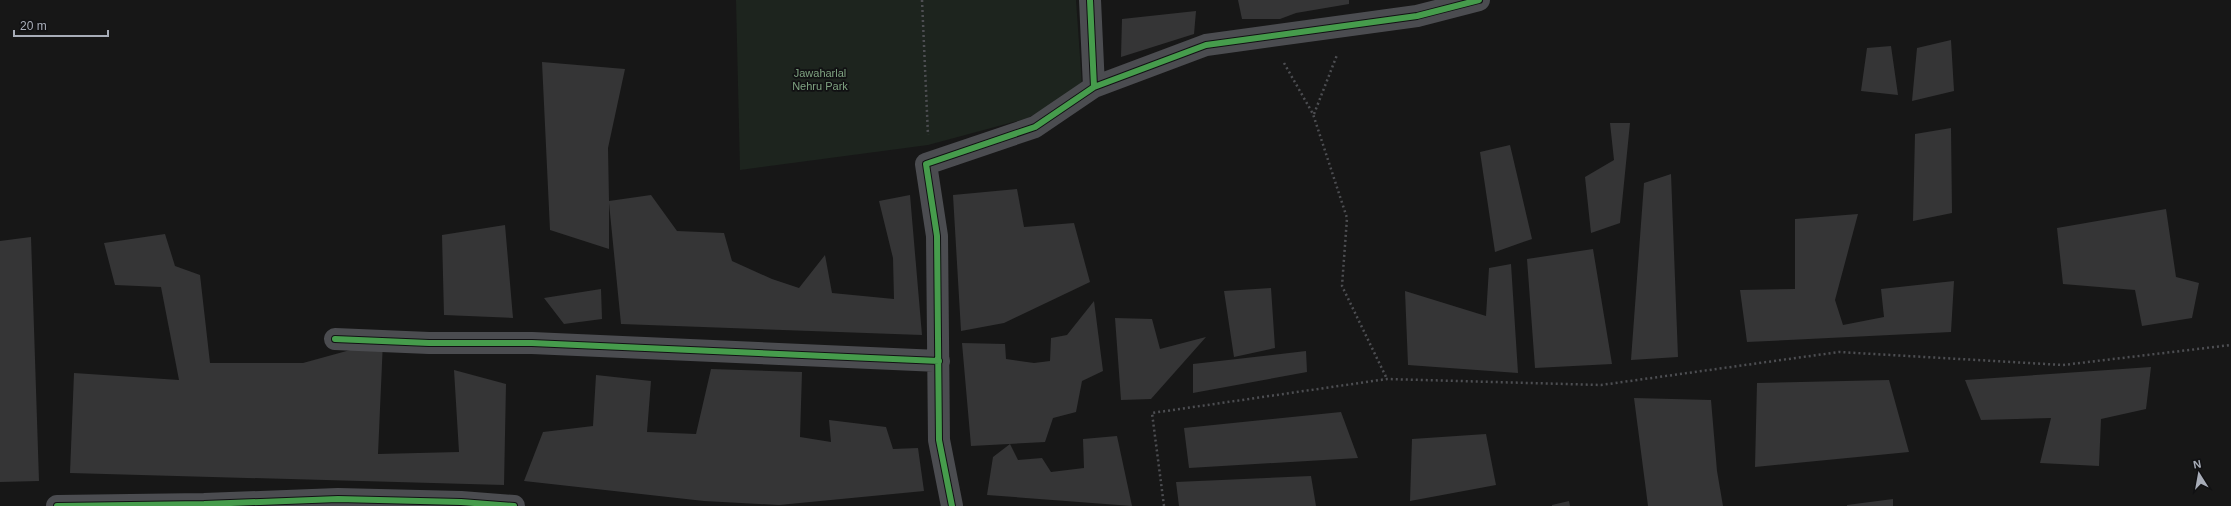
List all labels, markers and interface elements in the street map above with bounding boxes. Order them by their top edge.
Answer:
scale bar [14,12,108,38]
text: 20 m [20,19,47,33]
park label: Jawaharlal Nehru Park [792,67,848,92]
north arrow [2179,454,2219,494]
text: N [2192,458,2202,471]

